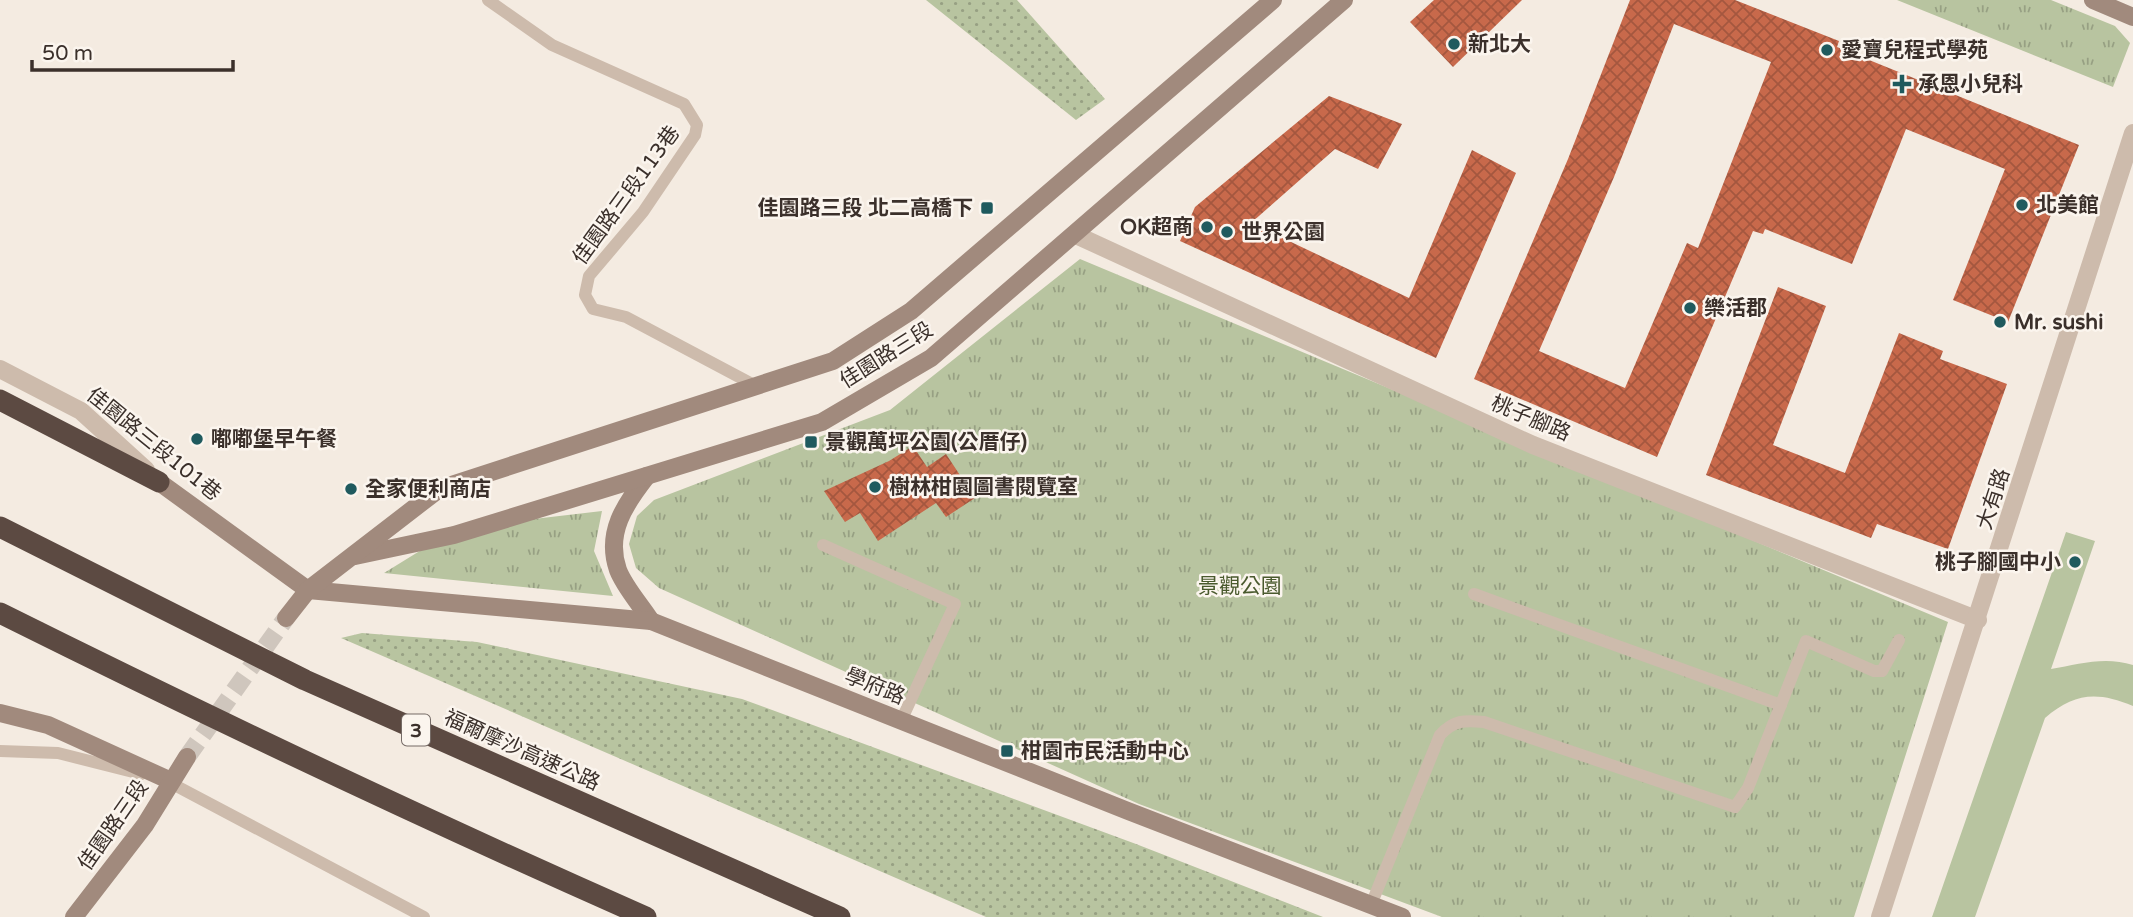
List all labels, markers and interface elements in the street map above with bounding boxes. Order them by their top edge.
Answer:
scale bar [32,28,233,72]
place label: 新北大 [1468,32,1531,57]
marker: 新北大 [1446,36,1462,52]
place label: 愛寶兒程式學苑 [1841,38,1988,63]
text: 50 m [42,41,93,66]
marker: 愛寶兒程式學苑 [1819,42,1835,58]
place label: 承恩小兒科 [1918,72,2023,97]
marker: 承恩小兒科 [1892,74,1912,94]
street label: 佳園路三段113巷 [568,121,685,270]
place label: 北美館 [2036,193,2099,218]
place label: 佳園路三段 北二高橋下 [758,196,973,221]
marker: 北美館 [2014,197,2030,213]
marker: 佳園路三段 北二高橋下 [979,200,995,216]
place label: OK超商 [1120,215,1193,240]
marker: OK超商 [1199,219,1215,235]
place label: 世界公園 [1241,220,1325,245]
marker: 世界公園 [1219,224,1235,240]
place label: 樂活郡 [1704,296,1767,321]
marker: 樂活郡 [1682,300,1698,316]
place label: Mr. sushi [2014,310,2103,335]
marker: Mr. sushi [1992,314,2008,330]
street label: 佳園路三段 [835,317,937,394]
street label: 佳園路三段101巷 [81,383,226,506]
street label: 桃子腳路 [1487,391,1574,446]
place label: 嘟嘟堡早午餐 [211,427,337,452]
place label: 景觀萬坪公園(公厝仔) [825,430,1027,455]
marker: 嘟嘟堡早午餐 [189,431,205,447]
marker: 景觀萬坪公園(公厝仔) [803,434,819,450]
street label: 大有路 [1972,465,2015,533]
place label: 樹林柑園圖書閱覽室 [889,475,1078,500]
place label: 全家便利商店 [365,477,491,502]
marker: 樹林柑園圖書閱覽室 [867,479,883,495]
marker: 全家便利商店 [343,481,359,497]
place label: 桃子腳國中小 [1935,550,2061,575]
marker: 桃子腳國中小 [2067,554,2083,570]
park label: 景觀公園 [1198,574,1282,599]
street label: 學府路 [841,663,909,710]
street label: 福爾摩沙高速公路 [440,705,604,796]
road number: 3 [402,715,430,746]
place label: 柑園市民活動中心 [1021,739,1189,764]
marker: 柑園市民活動中心 [999,743,1015,759]
street label: 佳園路三段 [73,775,154,875]

